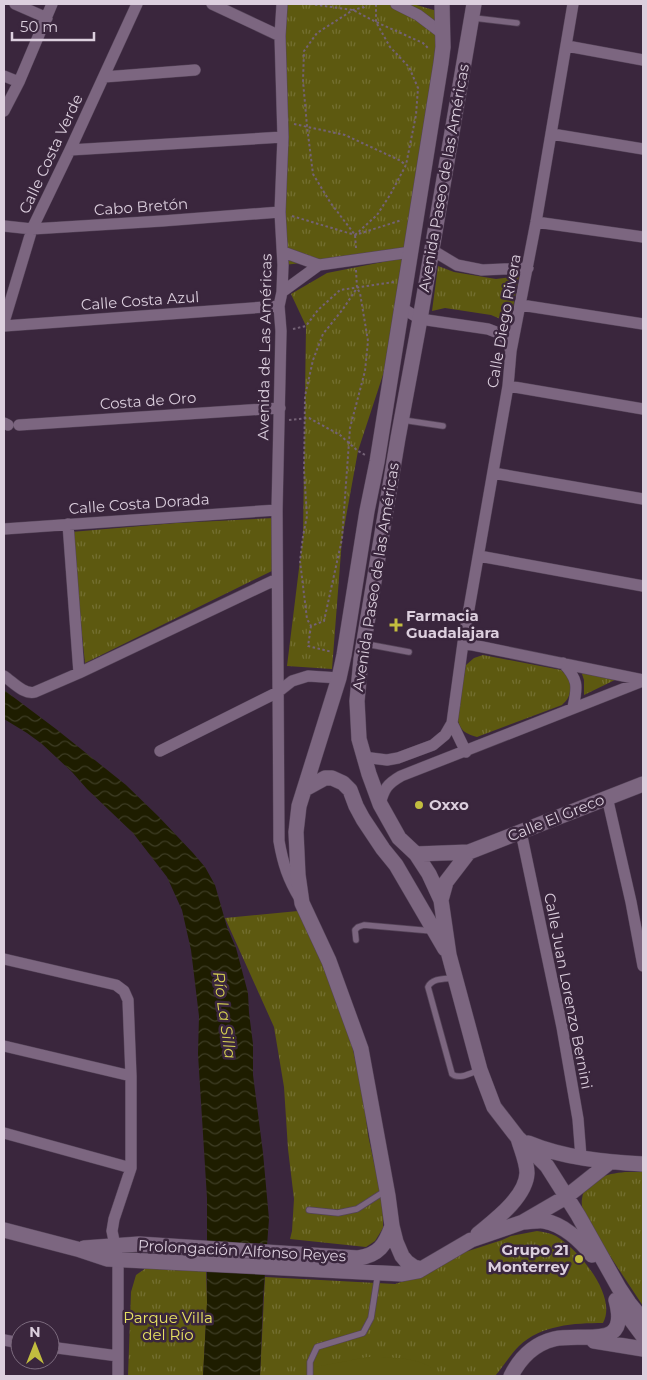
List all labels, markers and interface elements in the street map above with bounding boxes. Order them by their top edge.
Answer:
scale bar [12,10,95,42]
text: 50 m [20,17,58,36]
street label: Avenida Paseo de las Américas [414,62,473,293]
street label: Calle Costa Verde [15,91,87,217]
street label: Cabo Bretón [93,194,189,219]
street label: Calle Diego Rivera [482,252,525,389]
street label: Avenida de Las Américas [253,253,276,441]
street label: Calle Costa Azul [80,287,200,314]
street label: Costa de Oro [99,388,197,413]
street label: Avenida Paseo de las Américas [348,461,403,693]
street label: Calle Costa Dorada [68,489,210,518]
place label: Farmacia Guadalajara [406,606,500,642]
marker: Farmacia Guadalajara [390,619,402,631]
street label: Calle El Greco [505,790,607,846]
place label: Oxxo [429,795,469,814]
marker: Oxxo [413,799,425,811]
street label: Calle Juan Lorenzo Bernini [540,891,597,1091]
water label: Río La Silla [209,970,240,1060]
street label: Prolongación Alfonso Reyes [138,1236,347,1265]
place label: Grupo 21 Monterrey [488,1240,570,1276]
marker: Grupo 21 Monterrey [573,1253,585,1265]
park label: Parque Villa del Río [123,1308,213,1344]
north arrow [10,1320,60,1370]
text: N [29,1323,41,1341]

